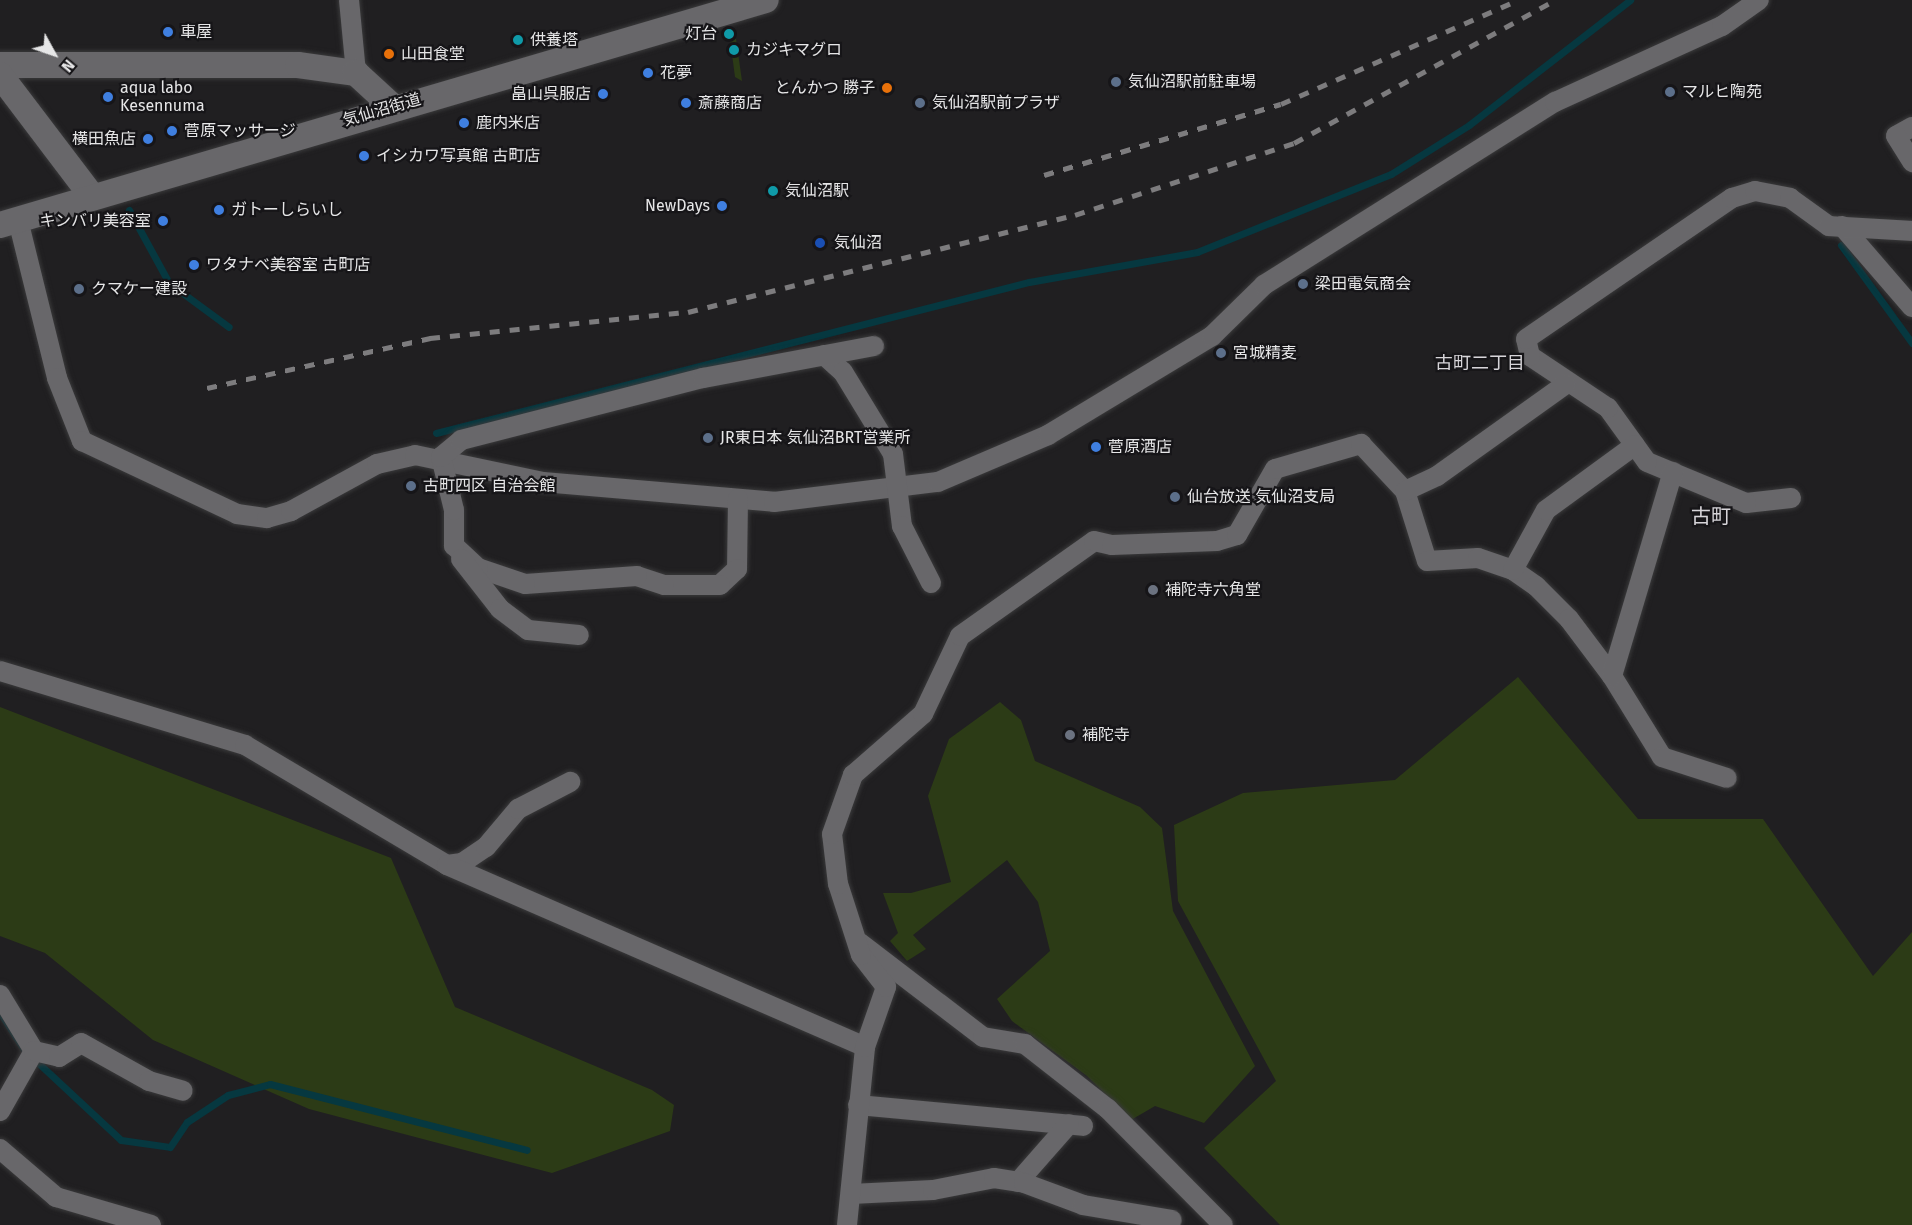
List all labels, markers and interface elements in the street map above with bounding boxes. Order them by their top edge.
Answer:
place label: 車屋 [180,22,212,42]
north arrow [24,24,84,84]
place label: 灯台 [685,24,717,44]
marker: 車屋 [161,25,175,39]
marker: 灯台 [722,27,736,41]
place label: 供養塔 [530,30,578,50]
marker: 供養塔 [511,33,525,47]
place label: カジキマグロ [746,40,842,60]
marker: カジキマグロ [727,43,741,57]
place label: 山田食堂 [401,44,465,64]
marker: 山田食堂 [382,47,396,61]
text: N [57,56,79,76]
place label: 花夢 [660,63,692,83]
marker: 花夢 [641,66,655,80]
place label: 気仙沼駅前駐車場 [1128,72,1256,92]
marker: 気仙沼駅前駐車場 [1109,75,1123,89]
place label: aqua labo Kesennuma [120,78,205,116]
place label: とんかつ 勝子 [775,78,875,98]
marker: とんかつ 勝子 [880,81,894,95]
place label: マルヒ陶苑 [1682,82,1762,102]
place label: 畠山呉服店 [511,84,591,104]
marker: マルヒ陶苑 [1663,85,1677,99]
marker: 畠山呉服店 [596,87,610,101]
marker: aqua labo Kesennuma [101,90,115,104]
street label: 気仙沼街道 [341,90,423,130]
place label: 斎藤商店 [698,93,762,113]
place label: 気仙沼駅前プラザ [932,93,1060,113]
marker: 斎藤商店 [679,96,693,110]
marker: 気仙沼駅前プラザ [913,96,927,110]
place label: 鹿内米店 [476,113,540,133]
marker: 鹿内米店 [457,116,471,130]
place label: 菅原マッサージ [184,121,296,141]
marker: 菅原マッサージ [165,124,179,138]
place label: 横田魚店 [72,129,136,149]
marker: 横田魚店 [141,132,155,146]
place label: イシカワ写真館 古町店 [376,146,540,166]
marker: イシカワ写真館 古町店 [357,149,371,163]
place label: 気仙沼駅 [785,181,849,201]
marker: 気仙沼駅 [766,184,780,198]
place label: NewDays [645,196,710,216]
marker: NewDays [715,199,729,213]
place label: ガトーしらいし [231,200,343,220]
marker: ガトーしらいし [212,203,226,217]
place label: キンバリ美容室 [39,211,151,231]
marker: キンバリ美容室 [156,214,170,228]
place label: 気仙沼 [834,233,882,253]
marker: 気仙沼 [811,234,829,252]
place label: ワタナベ美容室 古町店 [206,255,370,275]
marker: ワタナベ美容室 古町店 [187,258,201,272]
place label: 梁田電気商会 [1315,274,1411,294]
marker: 梁田電気商会 [1296,277,1310,291]
place label: クマケー建設 [91,279,187,299]
marker: クマケー建設 [72,282,86,296]
place label: 宮城精麦 [1233,343,1297,363]
marker: 宮城精麦 [1214,346,1228,360]
district label: 古町二丁目 [1435,352,1525,374]
place label: JR東日本 気仙沼BRT営業所 [720,428,910,448]
marker: JR東日本 気仙沼BRT営業所 [701,431,715,445]
place label: 菅原酒店 [1108,437,1172,457]
marker: 菅原酒店 [1089,440,1103,454]
place label: 古町四区 自治会館 [423,476,555,496]
marker: 古町四区 自治会館 [404,479,418,493]
place label: 仙台放送 気仙沼支局 [1187,487,1335,507]
marker: 仙台放送 気仙沼支局 [1168,490,1182,504]
district label: 古町 [1691,504,1731,528]
place label: 補陀寺六角堂 [1165,580,1261,600]
marker: 補陀寺六角堂 [1146,583,1160,597]
place label: 補陀寺 [1082,725,1130,745]
marker: 補陀寺 [1063,728,1077,742]

